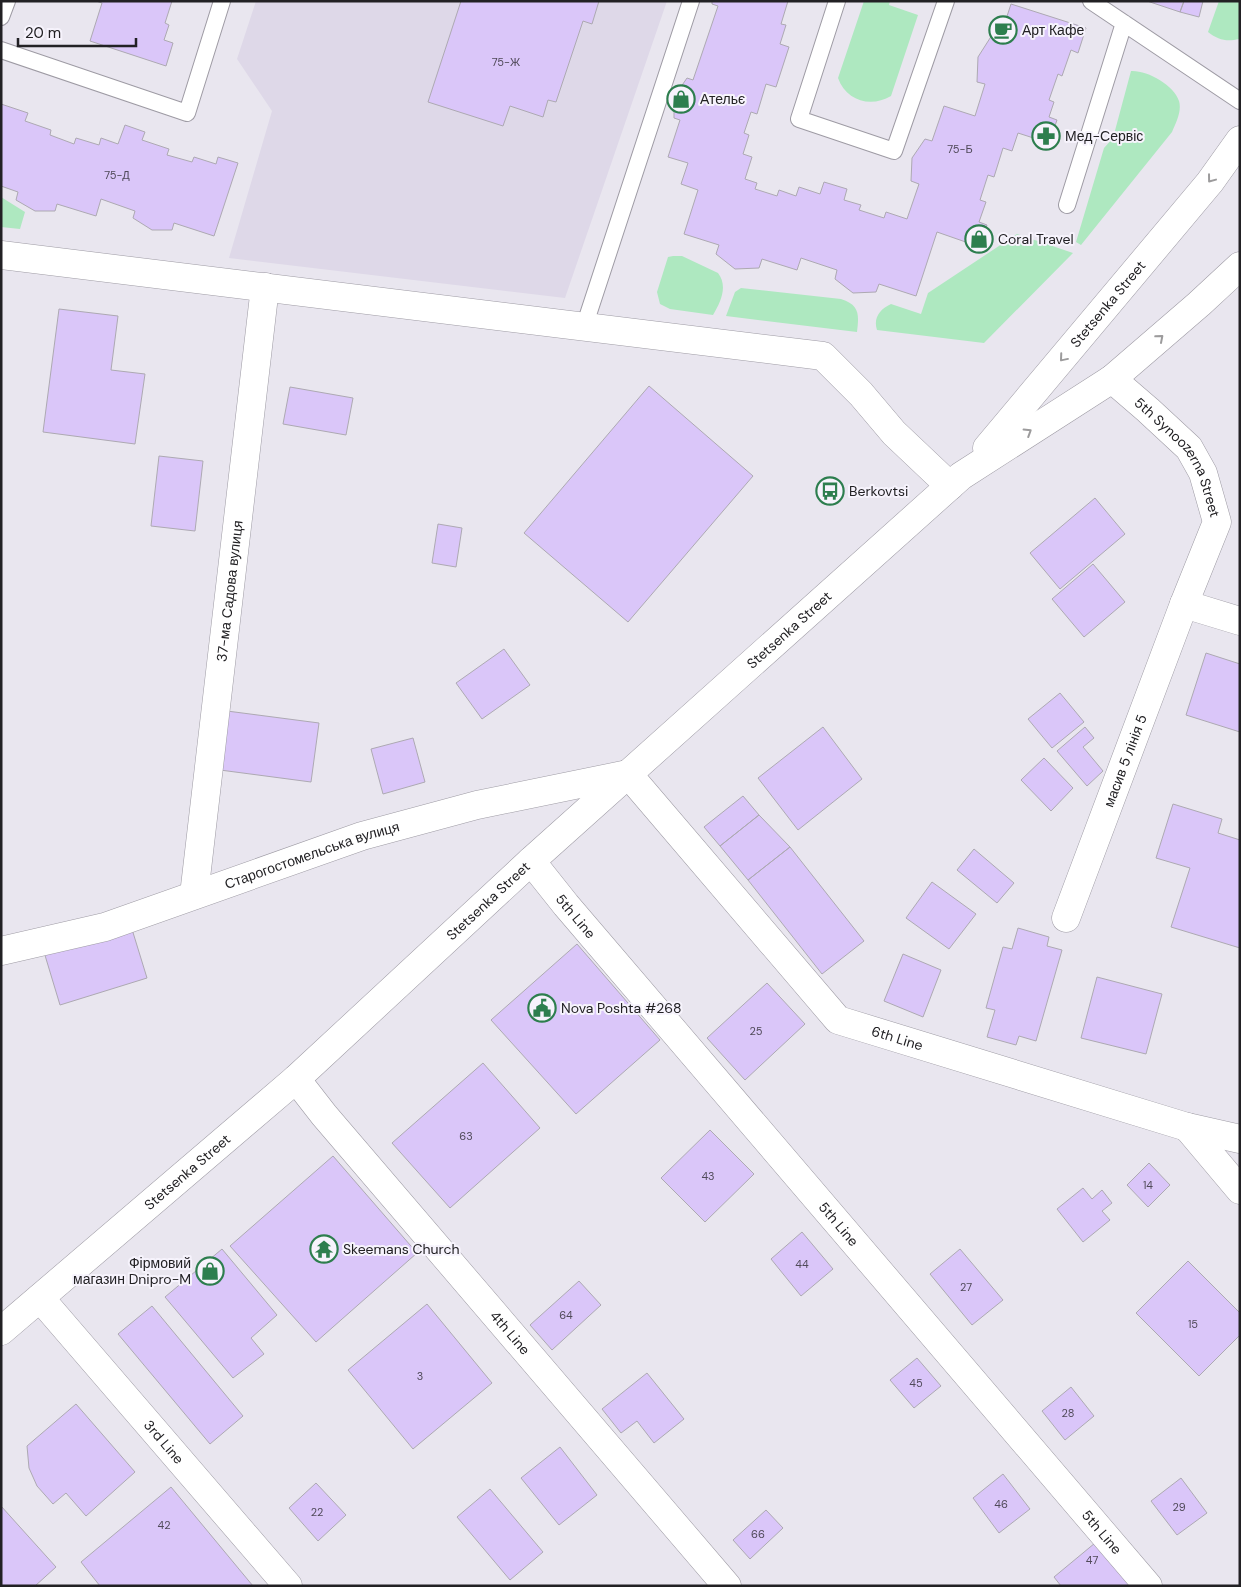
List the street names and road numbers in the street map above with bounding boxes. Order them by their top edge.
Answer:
street label: Stetsenka Street [1066,257,1149,351]
street label: 5th Synoozerna Street [1131,393,1224,519]
street label: 37-ма Садова вулиця [212,519,247,663]
street label: Stetsenka Street [743,587,835,673]
street label: масив 5 лінія 5 [1099,712,1151,810]
street label: Старогостомельська вулиця [222,817,401,893]
street label: Stetsenka Street [442,858,534,944]
street label: 5th Line [552,890,600,942]
street label: 6th Line [869,1022,925,1055]
street label: Stetsenka Street [140,1130,234,1214]
street label: 5th Line [815,1198,863,1250]
street label: 4th Line [486,1307,534,1358]
street label: 3rd Line [140,1416,188,1468]
street label: 5th Line [1078,1506,1126,1558]

